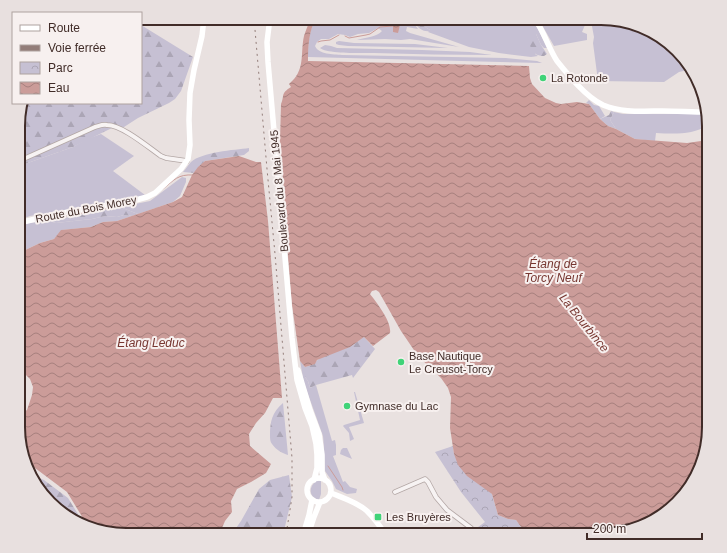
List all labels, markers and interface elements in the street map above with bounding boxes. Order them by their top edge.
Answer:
legend [12,12,142,104]
text: Route [48,21,80,35]
text: Voie ferrée [48,41,106,55]
text: Parc [48,61,73,75]
place label: La Rotonde [551,72,608,84]
marker: La Rotonde [538,73,548,83]
text: Eau [48,81,69,95]
street label: Boulevard du 8 Mai 1945 [268,130,290,252]
street label: Route du Bois Morey [34,193,138,225]
water label: Étang de Torcy Neuf [524,256,583,285]
water label: La Bourbince [556,291,612,355]
water label: Étang Leduc [117,335,185,350]
place label: Base Nautique Le Creusot-Torcy [409,350,493,375]
marker: Base Nautique Le Creusot-Torcy [396,357,406,367]
place label: Gymnase du Lac [355,400,439,412]
marker: Gymnase du Lac [342,401,352,411]
place label: Les Bruyères [386,511,451,523]
marker: Les Bruyères [373,512,383,522]
scale bar [587,515,702,541]
text: 200 m [593,522,626,536]

